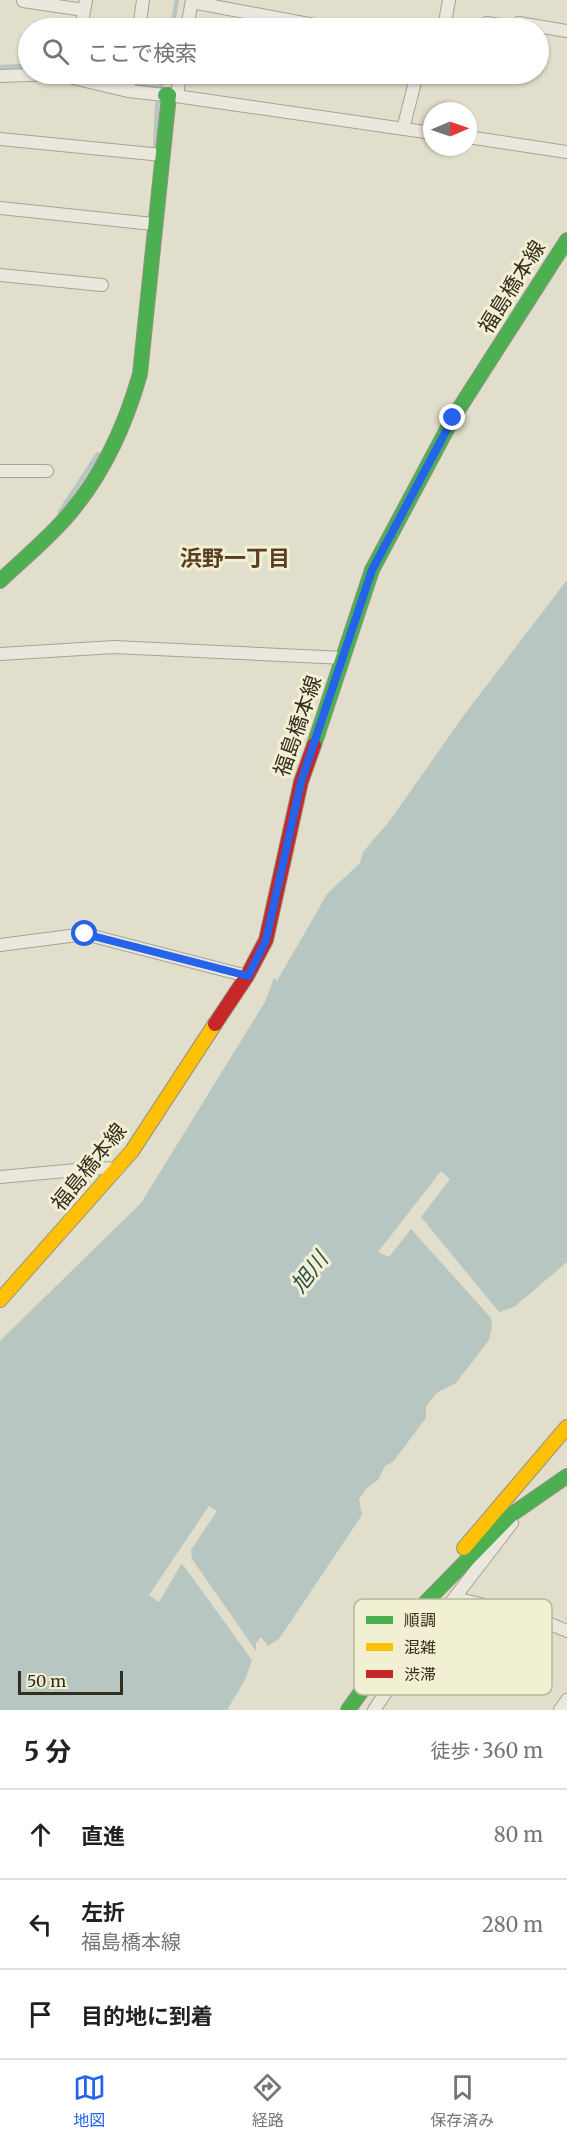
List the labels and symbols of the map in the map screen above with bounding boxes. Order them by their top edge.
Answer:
north arrow [423,102,477,156]
street label: 福島橋本線 [472,235,551,338]
route end [439,404,465,430]
district label: 浜野一丁目 [180,544,290,572]
street label: 福島橋本線 [268,672,327,780]
route start [71,920,97,946]
street label: 福島橋本線 [45,1117,132,1216]
water label: 旭川 [284,1244,335,1298]
legend [354,1599,552,1695]
text: 順調 [404,1610,436,1630]
text: 混雑 [404,1637,436,1657]
text: 渋滞 [404,1664,436,1684]
scale bar [18,1668,123,1696]

